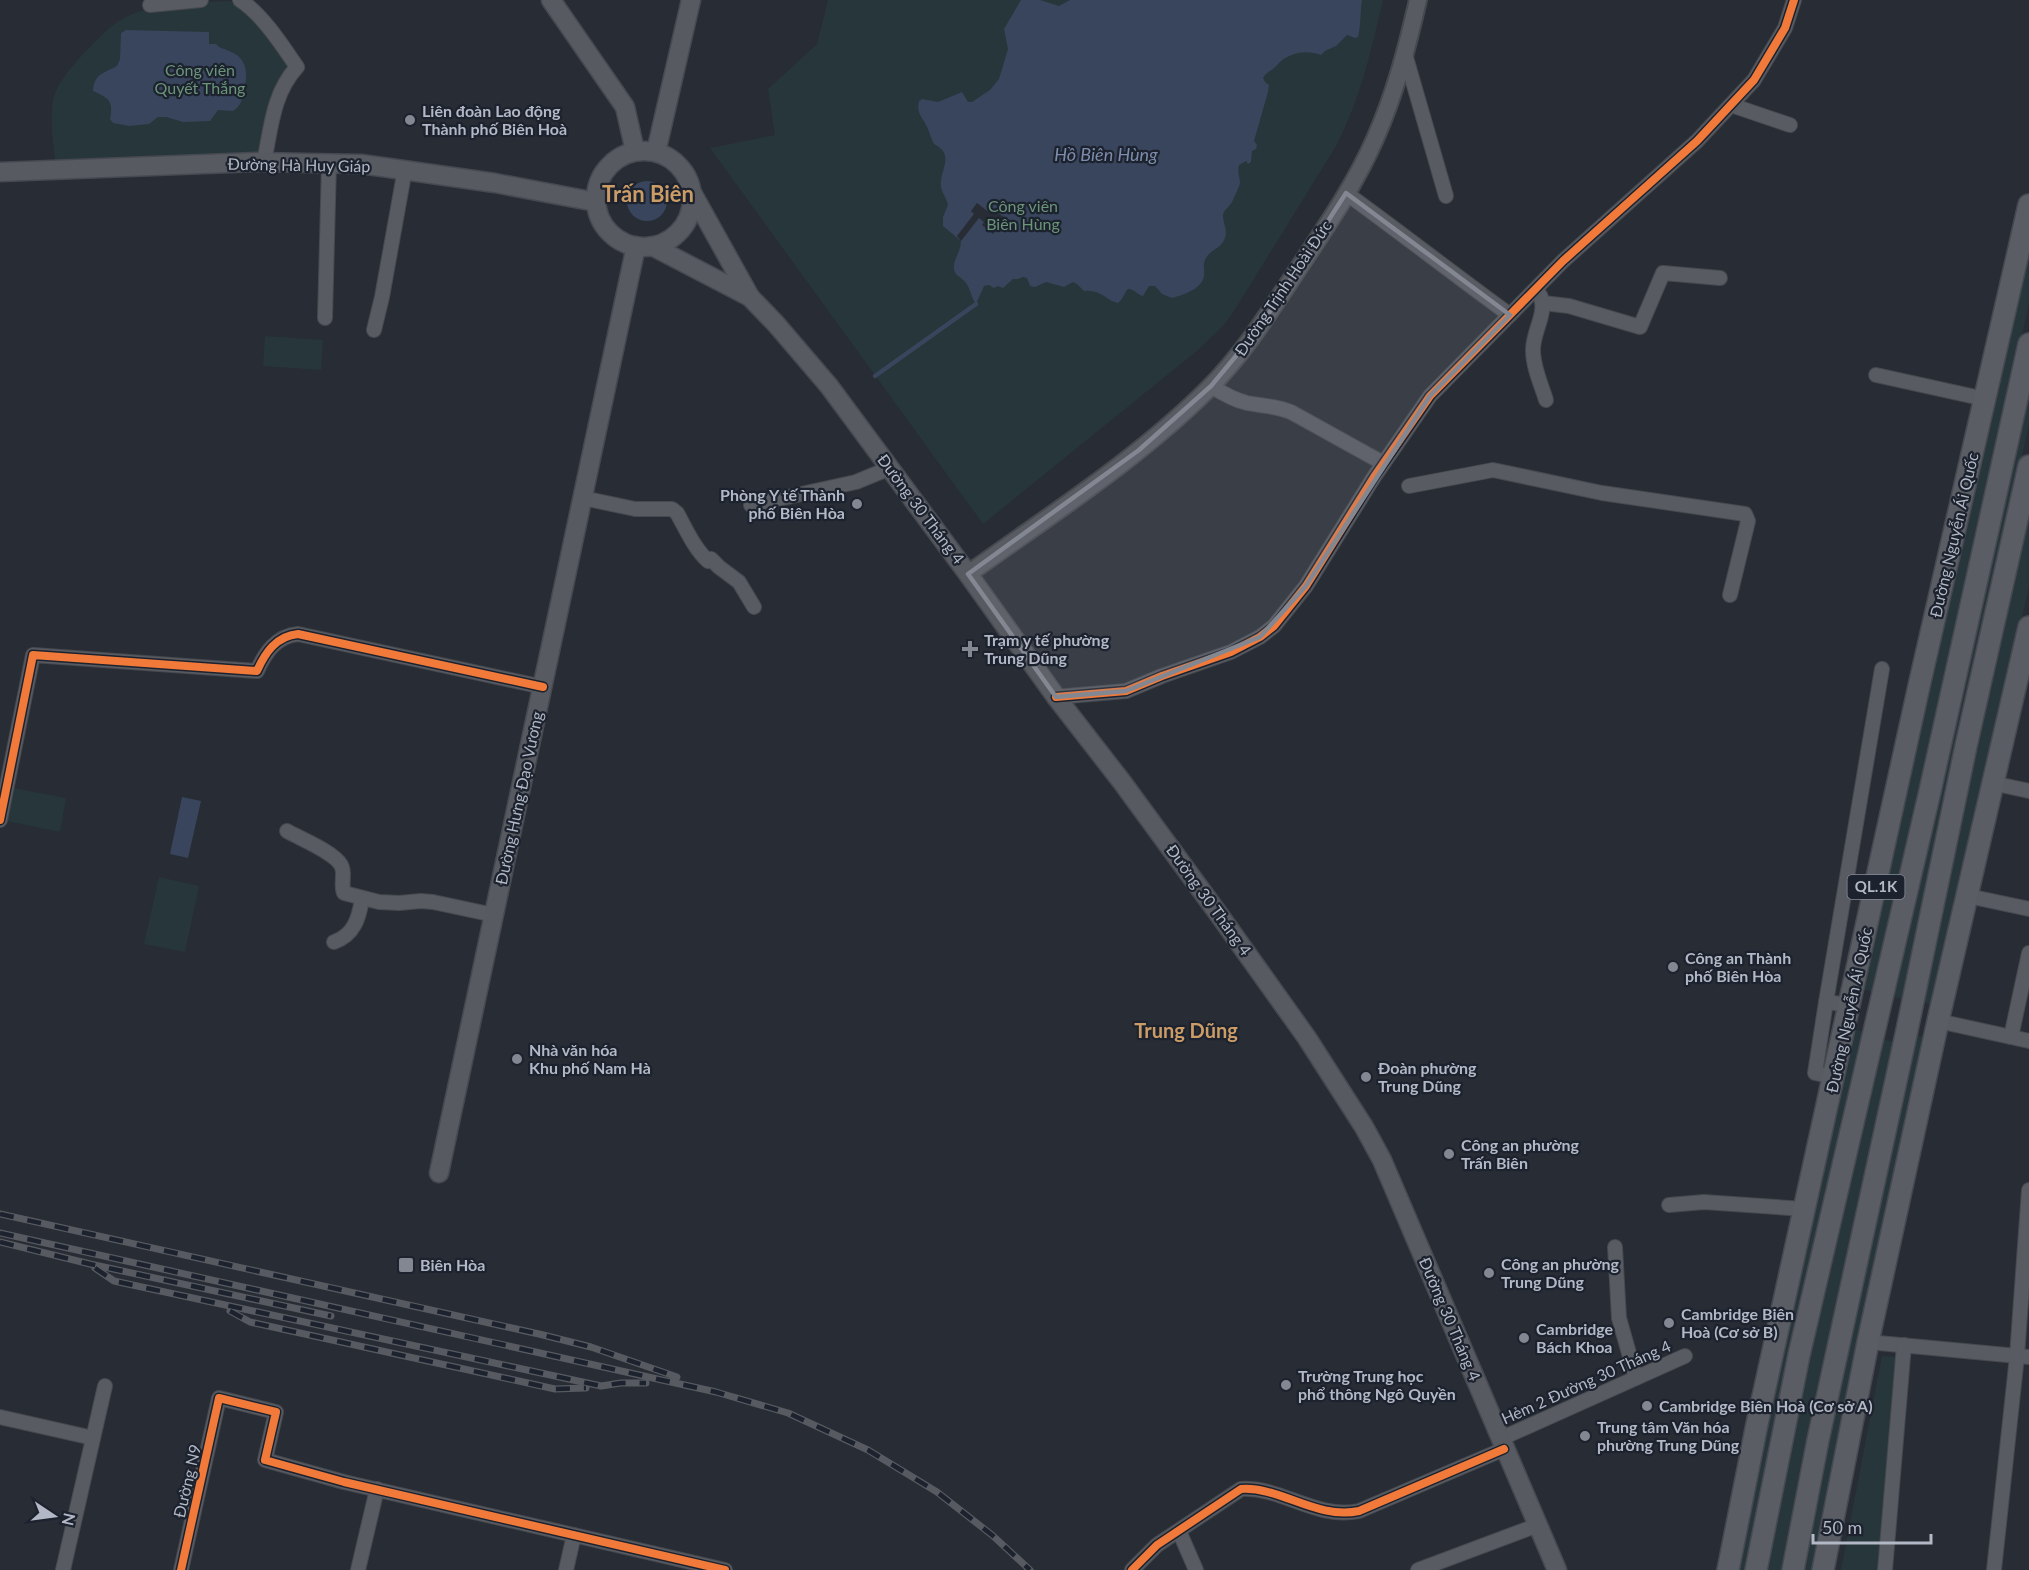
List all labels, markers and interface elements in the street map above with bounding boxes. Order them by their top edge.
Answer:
park label: Công viên Quyết Thắng [155,60,245,97]
place label: Liên đoàn Lao động Thành phố Biên Hoà [422,101,567,138]
marker: Liên đoàn Lao động Thành phố Biên Hoà [403,113,417,127]
water label: Hồ Biên Hùng [1054,143,1158,165]
street label: Đường Hà Huy Giáp [227,154,371,175]
district label: Trấn Biên [602,180,694,207]
park label: Công viên Biên Hùng [986,196,1060,233]
street label: Đường Trịnh Hoài Đức [1230,216,1335,359]
street label: Đường 30 Tháng 4 [874,450,969,567]
street label: Đường Nguyễn Ái Quốc [1925,450,1982,619]
place label: Phòng Y tế Thành phố Biên Hòa [720,485,845,522]
marker: Phòng Y tế Thành phố Biên Hòa [850,497,864,511]
place label: Trạm y tế phường Trung Dũng [984,630,1110,667]
marker: Trạm y tế phường Trung Dũng [961,640,979,658]
street label: Đường Hưng Đạo Vương [491,710,546,886]
street label: Đường 30 Tháng 4 [1163,841,1256,959]
road number: QL.1K [1848,875,1904,899]
street label: Đường Nguyễn Ái Quốc [1822,925,1875,1094]
place label: Công an Thành phố Biên Hòa [1685,948,1791,985]
marker: Công an Thành phố Biên Hòa [1666,960,1680,974]
district label: Trung Dũng [1134,1018,1238,1042]
place label: Nhà văn hóa Khu phố Nam Hà [529,1040,651,1077]
marker: Nhà văn hóa Khu phố Nam Hà [510,1052,524,1066]
place label: Đoàn phường Trung Dũng [1377,1058,1477,1095]
marker: Đoàn phường Trung Dũng [1359,1070,1373,1084]
place label: Công an phường Trấn Biên [1461,1135,1580,1172]
marker: Công an phường Trấn Biên [1442,1147,1456,1161]
street label: Đường 30 Tháng 4 [1416,1254,1485,1383]
place label: Công an phường Trung Dũng [1501,1254,1620,1291]
place label: Biên Hòa [420,1255,485,1274]
marker: Biên Hòa [397,1256,415,1274]
marker: Công an phường Trung Dũng [1482,1266,1496,1280]
place label: Cambridge Biên Hoà (Cơ sở B) [1681,1304,1794,1341]
marker: Cambridge Biên Hoà (Cơ sở B) [1662,1316,1676,1330]
place label: Cambridge Bách Khoa [1536,1319,1614,1356]
marker: Cambridge Bách Khoa [1517,1331,1531,1345]
street label: Hẻm 2 Đường 30 Tháng 4 [1498,1336,1673,1428]
place label: Trường Trung học phổ thông Ngô Quyền [1298,1366,1456,1403]
marker: Trường Trung học phổ thông Ngô Quyền [1279,1378,1293,1392]
place label: Cambridge Biên Hoà (Cơ sở A) [1659,1396,1873,1415]
marker: Cambridge Biên Hoà (Cơ sở A) [1640,1399,1654,1413]
place label: Trung tâm Văn hóa phường Trung Dũng [1597,1417,1740,1454]
marker: Trung tâm Văn hóa phường Trung Dũng [1578,1429,1592,1443]
street label: Đường N9 [169,1442,204,1520]
north arrow [24,1486,84,1546]
scale bar [1813,1507,1932,1545]
text: N [58,1511,80,1528]
text: 50 m [1822,1516,1862,1538]

